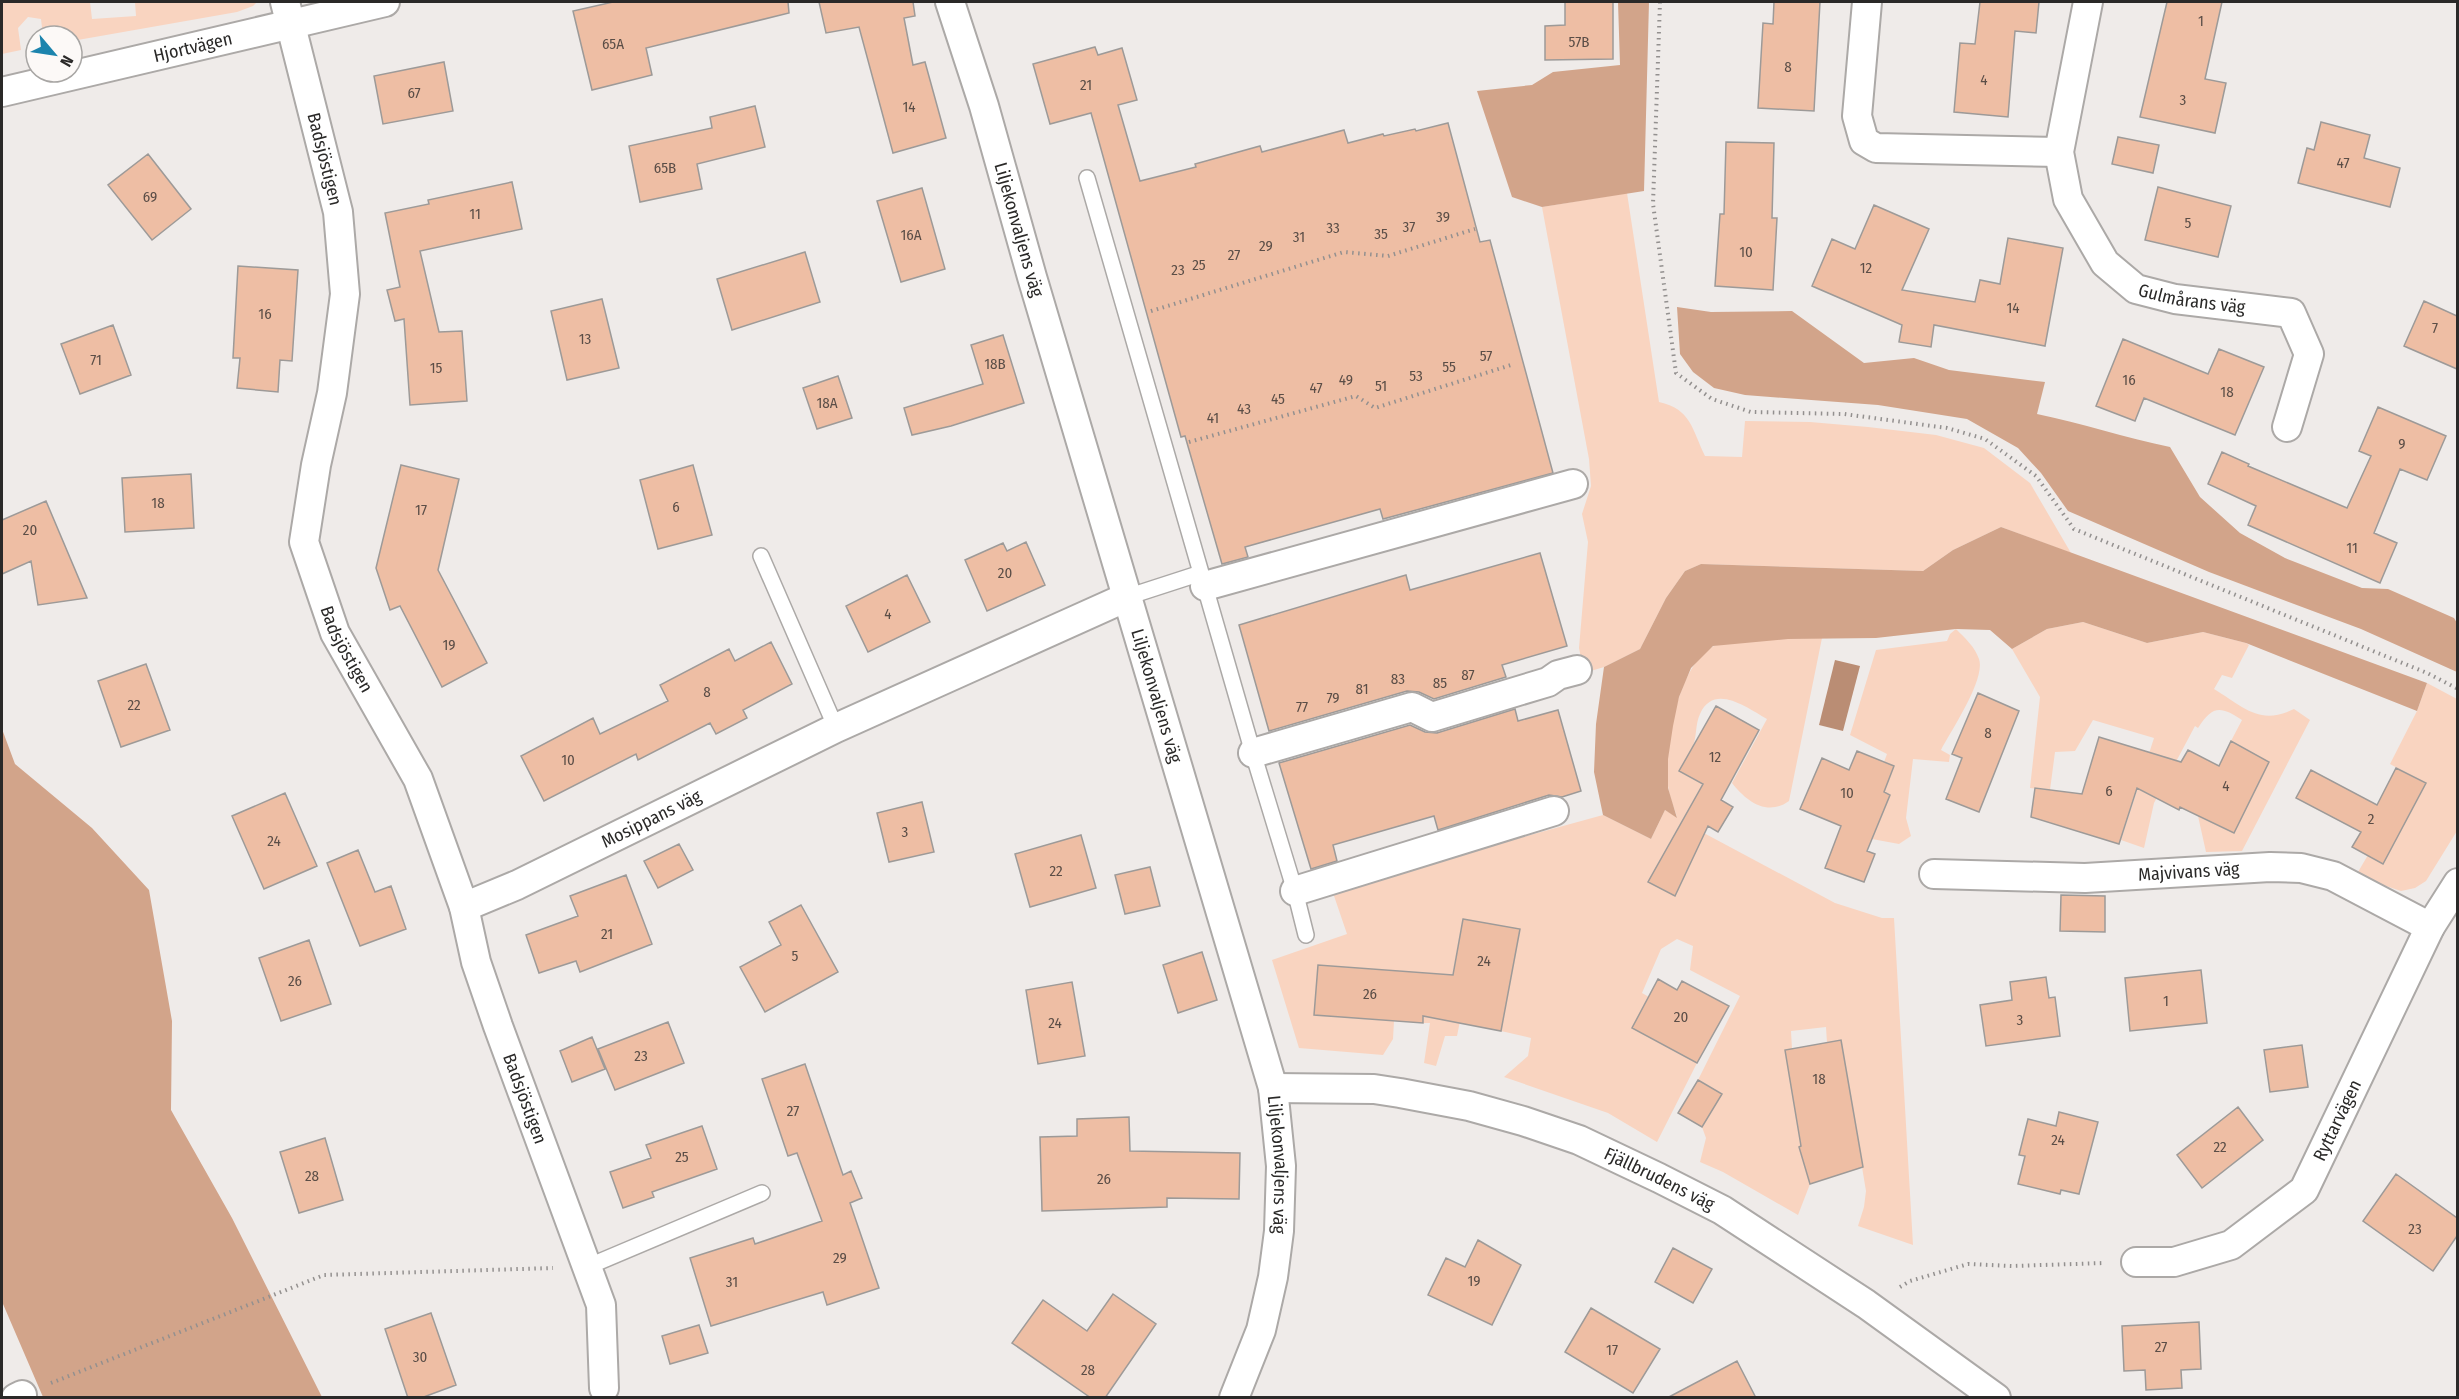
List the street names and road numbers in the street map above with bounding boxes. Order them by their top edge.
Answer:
street label: Hjortvägen [151,27,234,67]
street label: Badsjöstigen [302,110,347,208]
street label: Liljekonvaljens väg [989,160,1048,300]
street label: Gulmårans väg [2136,279,2247,318]
street label: Badsjöstigen [316,603,378,697]
street label: Liljekonvaljens väg [1126,626,1187,766]
street label: Mosippans väg [598,785,705,853]
street label: Majvivans väg [2137,858,2241,886]
street label: Badsjöstigen [498,1050,552,1147]
street label: Ryttarvägen [2308,1076,2366,1165]
street label: Liljekonvaljens väg [1263,1094,1292,1235]
street label: Fjällbrudens väg [1601,1143,1719,1216]

